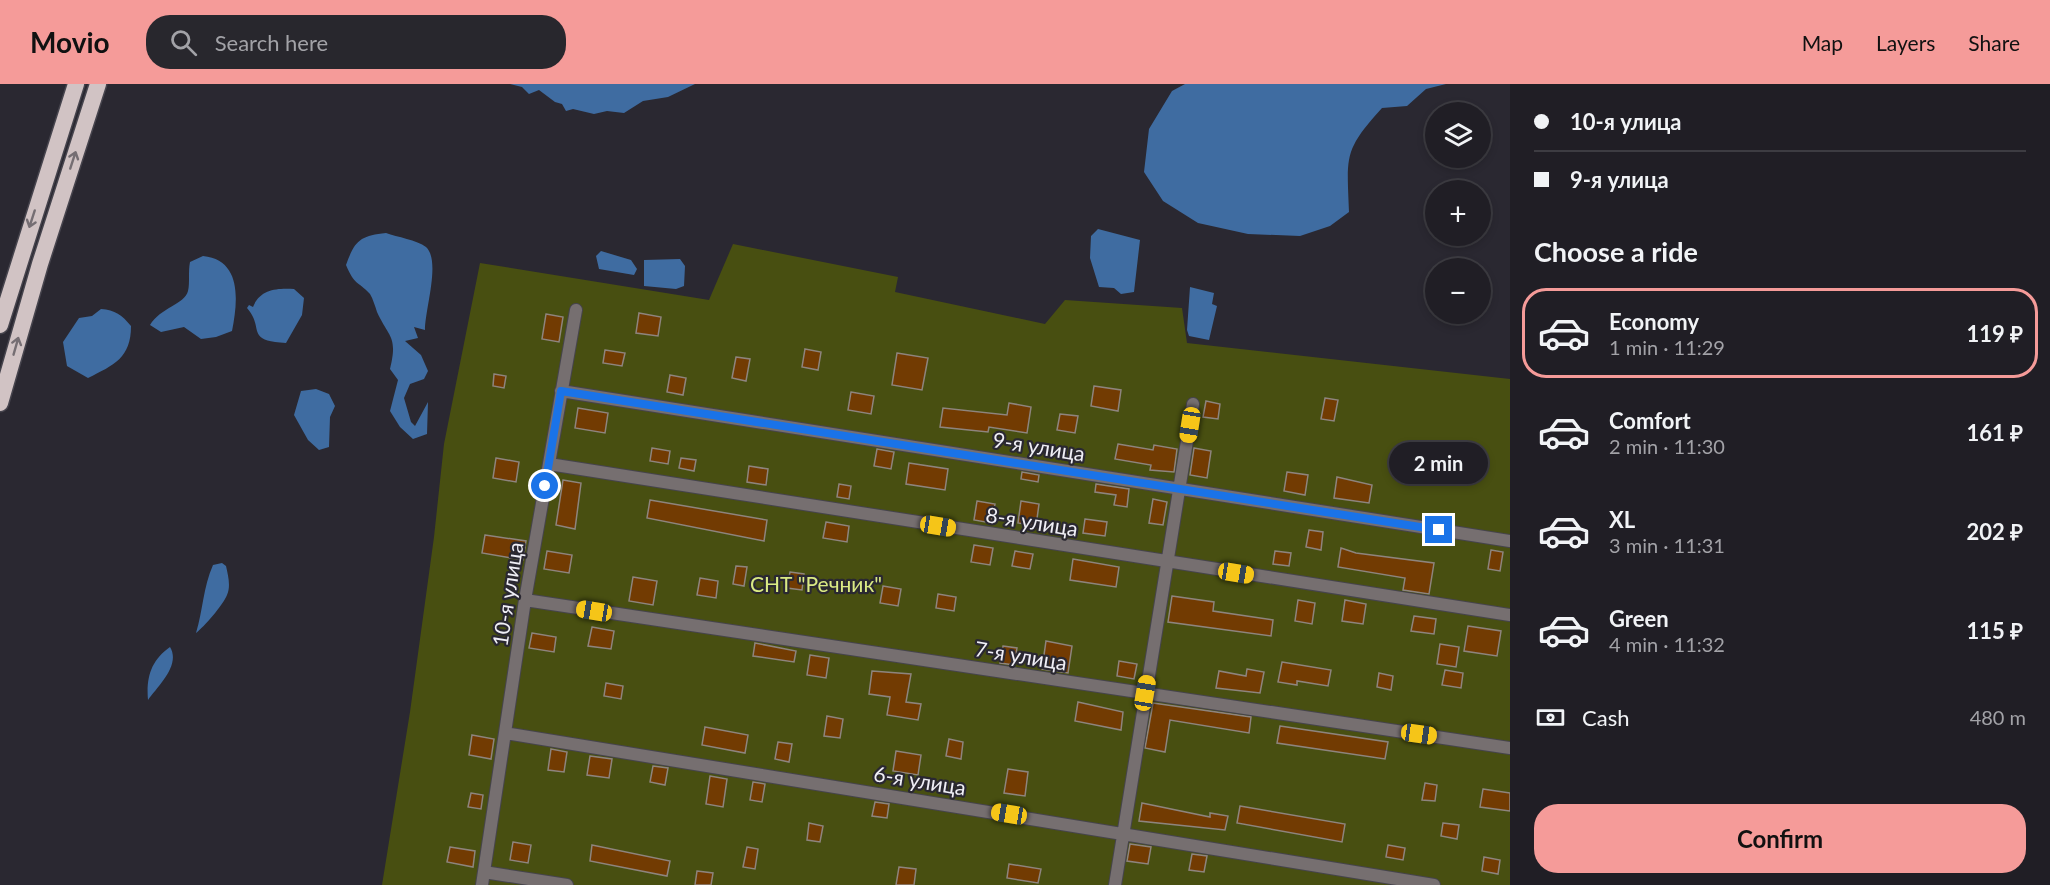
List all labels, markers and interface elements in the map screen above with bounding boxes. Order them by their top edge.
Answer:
search box [146,15,566,69]
text: Movio [30,25,110,59]
icon: search [167,26,200,59]
text: Search here [215,29,328,56]
text: Map [1802,30,1843,55]
text: Layers [1876,30,1935,55]
text: Share [1968,30,2020,55]
map controls [1425,102,1491,324]
button: layers [1425,102,1491,168]
text: 10-я улица [1570,108,1682,135]
one-way arrow [68,151,79,170]
text: 9-я улица [1570,166,1669,193]
button: + [1425,180,1491,246]
one-way arrow [25,209,36,228]
text: Choose a ride [1534,235,1698,268]
button: − [1425,258,1491,324]
icon: car [1537,306,1591,360]
text: Economy [1609,308,1699,335]
text: 119 ₽ [1967,320,2023,347]
text: 1 min · 11:29 [1609,335,1725,359]
one-way arrow [11,337,22,356]
icon: car [1537,405,1591,459]
car [1178,406,1202,444]
text: Comfort [1609,407,1691,434]
text: 161 ₽ [1967,419,2023,446]
street label: 9-я улица [991,426,1087,466]
text: 2 min · 11:30 [1609,434,1725,458]
callout: 2 min [1390,443,1488,485]
text: 2 min [1414,451,1463,475]
route start [531,472,558,499]
street label: 8-я улица [984,501,1080,541]
icon: car [1537,504,1591,558]
text: XL [1609,506,1635,533]
car [919,514,957,538]
route end [1425,516,1452,543]
text: 202 ₽ [1967,518,2023,545]
text: 3 min · 11:31 [1609,533,1725,557]
street label: 10-я улица [486,540,528,648]
car [1217,561,1255,585]
park label: СНТ "Речник" [750,571,882,596]
car [575,599,613,623]
icon: car [1537,603,1591,657]
text: Green [1609,605,1669,632]
text: 115 ₽ [1967,617,2023,644]
text: 4 min · 11:32 [1609,632,1725,656]
street label: 7-я улица [973,635,1069,675]
car [1133,674,1157,712]
icon: cash [1534,701,1567,734]
text: Cash [1582,704,1629,731]
text: 480 m [1970,705,2026,729]
car [1400,723,1438,745]
street label: 6-я улица [872,760,968,800]
car [990,802,1028,826]
button: Confirm [1534,804,2026,873]

